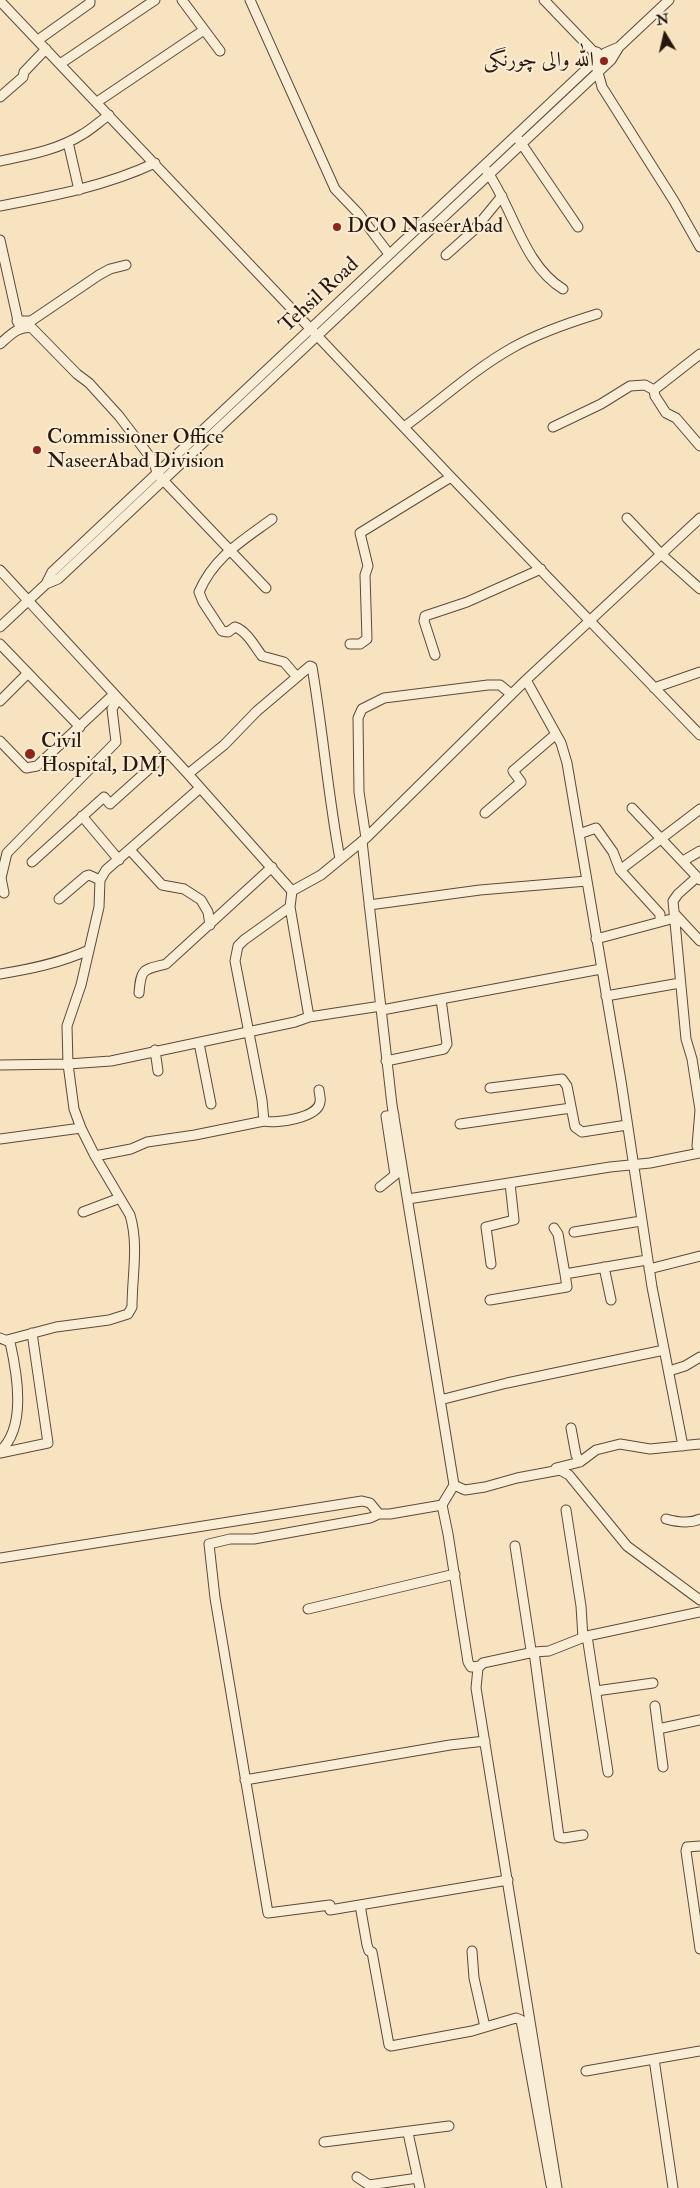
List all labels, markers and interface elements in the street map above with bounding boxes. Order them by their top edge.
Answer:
north arrow [640,10,690,60]
text: N [655,10,670,29]
place label: اللہ والی چورنگی [484,48,594,74]
marker: اللہ والی چورنگی [598,55,610,67]
place label: DCO NaseerAbad [347,214,503,240]
marker: DCO NaseerAbad [331,221,343,233]
street label: Tehsil Road [275,253,365,339]
place label: Commissioner Office NaseerAbad Division [47,425,224,475]
marker: Commissioner Office NaseerAbad Division [31,444,43,456]
place label: Civil Hospital, DMJ [41,729,167,779]
marker: Civil Hospital, DMJ [23,747,37,761]

